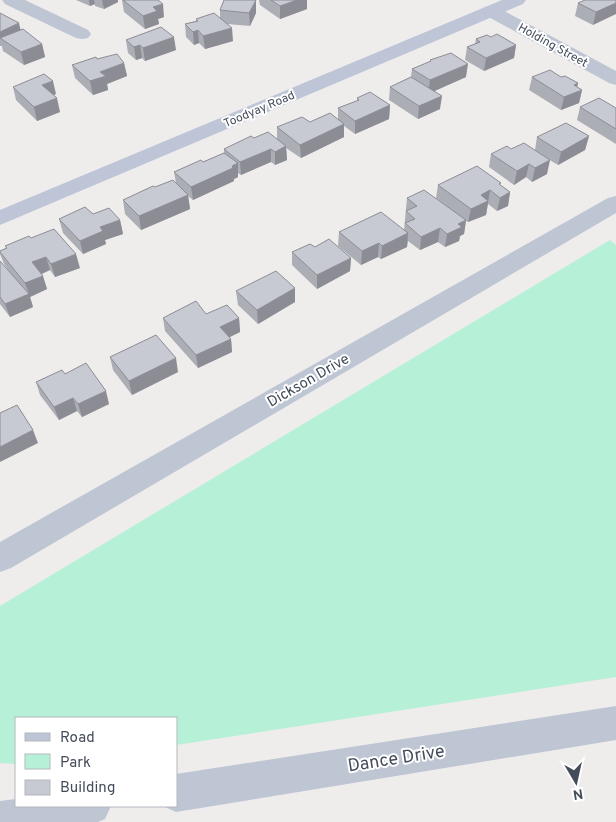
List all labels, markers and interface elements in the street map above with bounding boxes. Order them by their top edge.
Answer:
street label: Holding Street [515,20,590,72]
street label: Toodyay Road [221,88,297,132]
street label: Dickson Drive [264,350,353,412]
legend [15,717,178,807]
text: Road [60,729,95,748]
street label: Dance Drive [346,740,446,778]
text: Park [60,754,91,773]
north arrow [551,757,601,807]
text: Building [60,779,115,798]
text: N [571,784,584,803]

